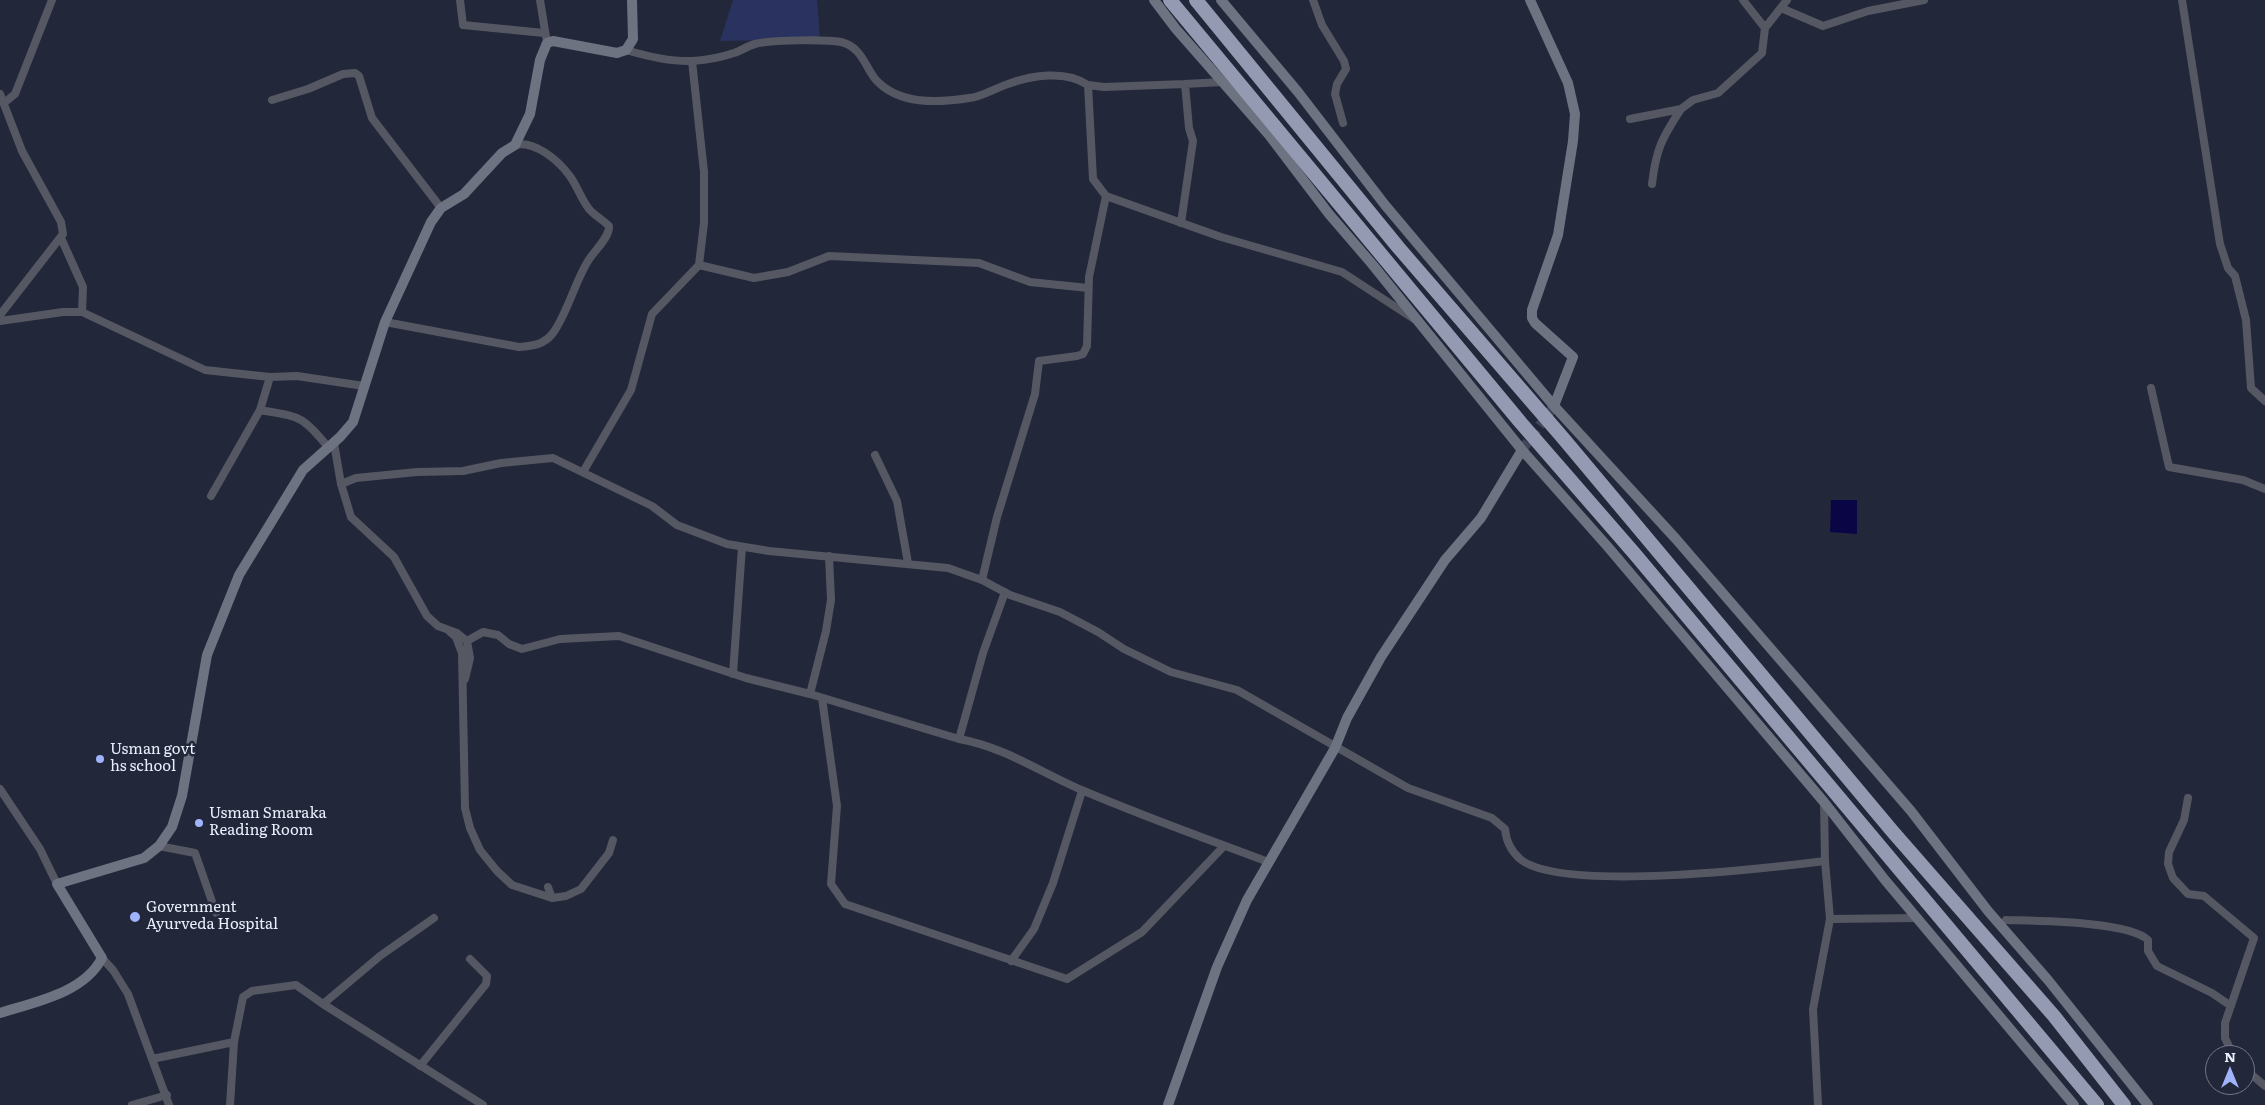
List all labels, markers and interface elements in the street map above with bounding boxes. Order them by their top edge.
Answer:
place label: Usman govt hs school [110,741,195,776]
marker: Usman govt hs school [94,753,106,765]
place label: Usman Smaraka Reading Room [209,805,327,840]
marker: Usman Smaraka Reading Room [193,817,205,829]
place label: Government Ayurveda Hospital [146,899,278,934]
marker: Government Ayurveda Hospital [128,910,142,924]
north arrow [2205,1045,2255,1095]
text: N [2224,1046,2236,1066]

